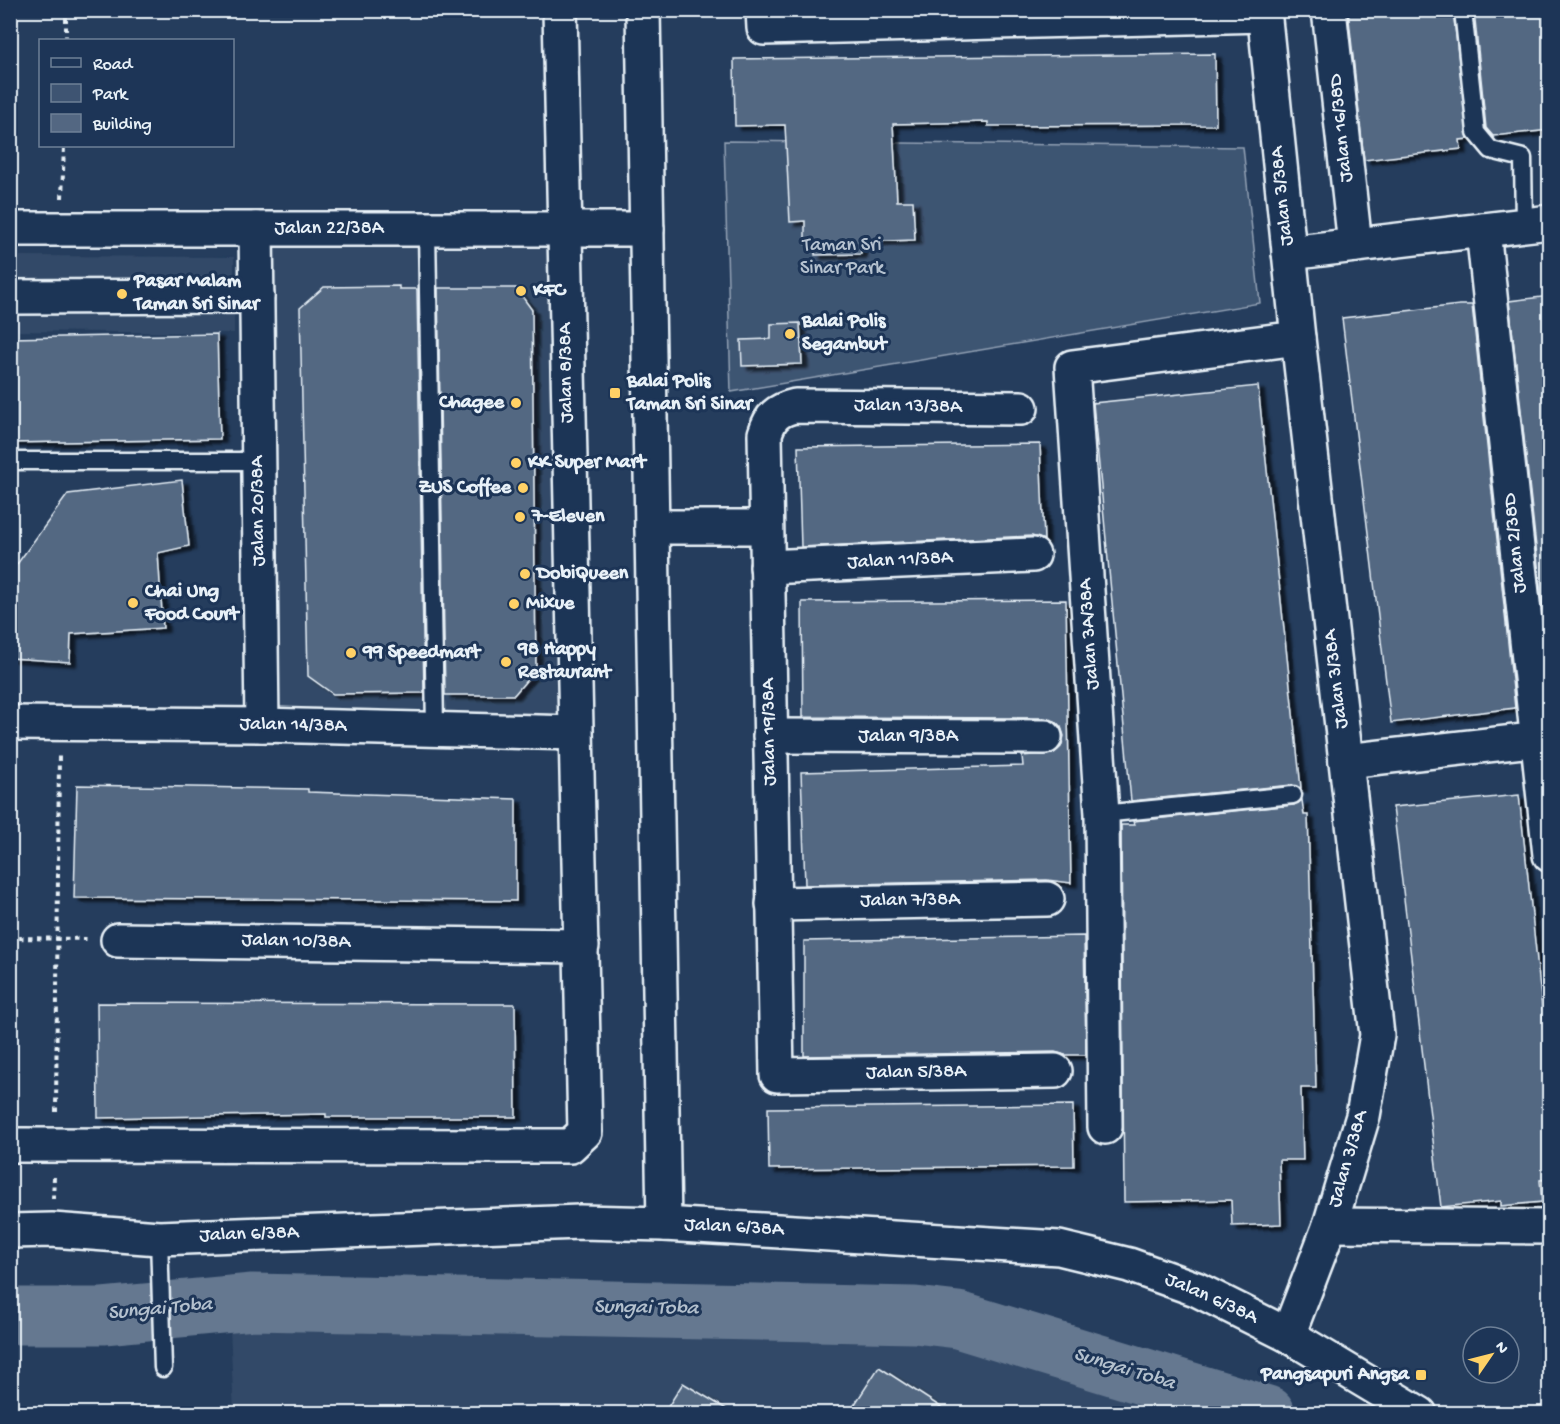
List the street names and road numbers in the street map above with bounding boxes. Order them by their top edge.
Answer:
street label: Jalan 16/38D [1325,72,1359,183]
street label: Jalan 3/38A [1266,144,1300,247]
street label: Jalan 22/38A [275,218,385,241]
street label: Jalan 8/38A [555,321,579,423]
street label: Jalan 13/38A [854,395,963,419]
street label: Jalan 20/38A [247,454,271,566]
street label: Jalan 2/38D [1499,491,1533,594]
street label: Jalan 11/38A [847,547,954,575]
street label: Jalan 3A/38A [1075,576,1105,690]
street label: Jalan 3/38A [1319,627,1354,730]
street label: Jalan 19/38A [758,677,782,786]
street label: Jalan 14/38A [239,714,348,738]
street label: Jalan 9/38A [858,726,959,749]
street label: Jalan 7/38A [860,889,961,913]
street label: Jalan 10/38A [241,930,352,954]
street label: Jalan 5/38A [866,1061,967,1085]
street label: Jalan 3/38A [1324,1107,1374,1210]
street label: Jalan 6/38A [684,1214,785,1242]
street label: Jalan 6/38A [199,1222,300,1248]
street label: Jalan 6/38A [1161,1268,1262,1330]

